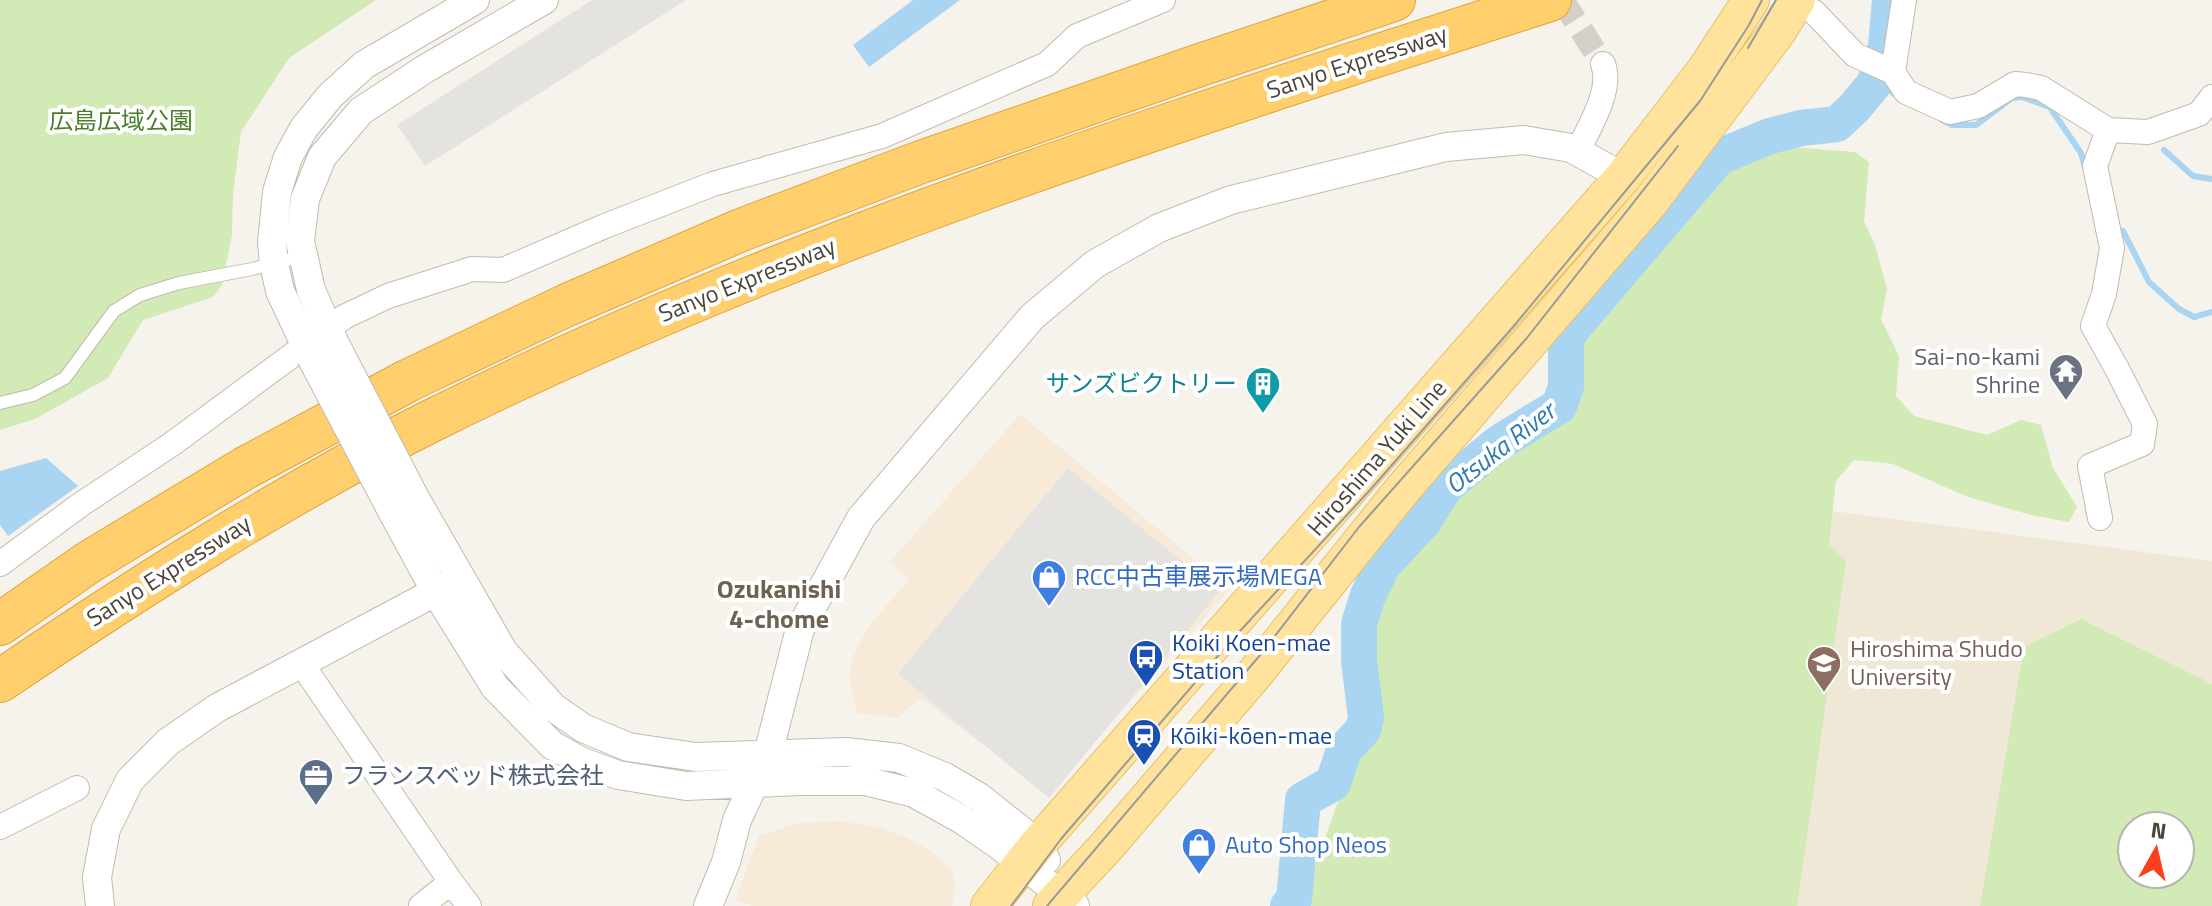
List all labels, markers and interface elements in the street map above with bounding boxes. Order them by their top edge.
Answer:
street label: Sanyo Expressway [1262,15,1452,107]
park label: 広島広域公園 [49,102,193,138]
street label: Sanyo Expressway [653,227,841,331]
place label: Sai-no-kami Shrine [1914,338,2040,402]
temple icon: Sai-no-kami Shrine [2047,352,2085,402]
place label: サンズビクトリー [1045,365,1237,401]
building icon: サンズビクトリー [1244,365,1282,415]
street label: Hiroshima Yuki Line [1298,371,1454,543]
water label: Otsuka River [1436,390,1565,503]
street label: Sanyo Expressway [79,505,258,635]
shop icon: RCC中古車展示場MEGA [1030,558,1068,608]
place label: RCC中古車展示場MEGA [1075,558,1322,594]
district label: Ozukanishi 4-chome [717,569,841,638]
place label: Koiki Koen-mae Station [1172,624,1331,688]
place label: Hiroshima Shudo University [1850,630,2023,694]
bus stop icon: Koiki Koen-mae Station [1127,638,1165,688]
school or university icon: Hiroshima Shudo University [1805,644,1843,694]
station icon: Kōiki-kōen-mae [1125,717,1163,767]
place label: Kōiki-kōen-mae [1170,717,1332,753]
office icon: フランスベッド株式会社 [297,757,335,807]
place label: フランスベッド株式会社 [342,757,604,793]
north arrow [2116,810,2196,890]
text: N [2149,812,2169,848]
shop icon: Auto Shop Neos [1180,826,1218,876]
place label: Auto Shop Neos [1225,826,1387,862]

